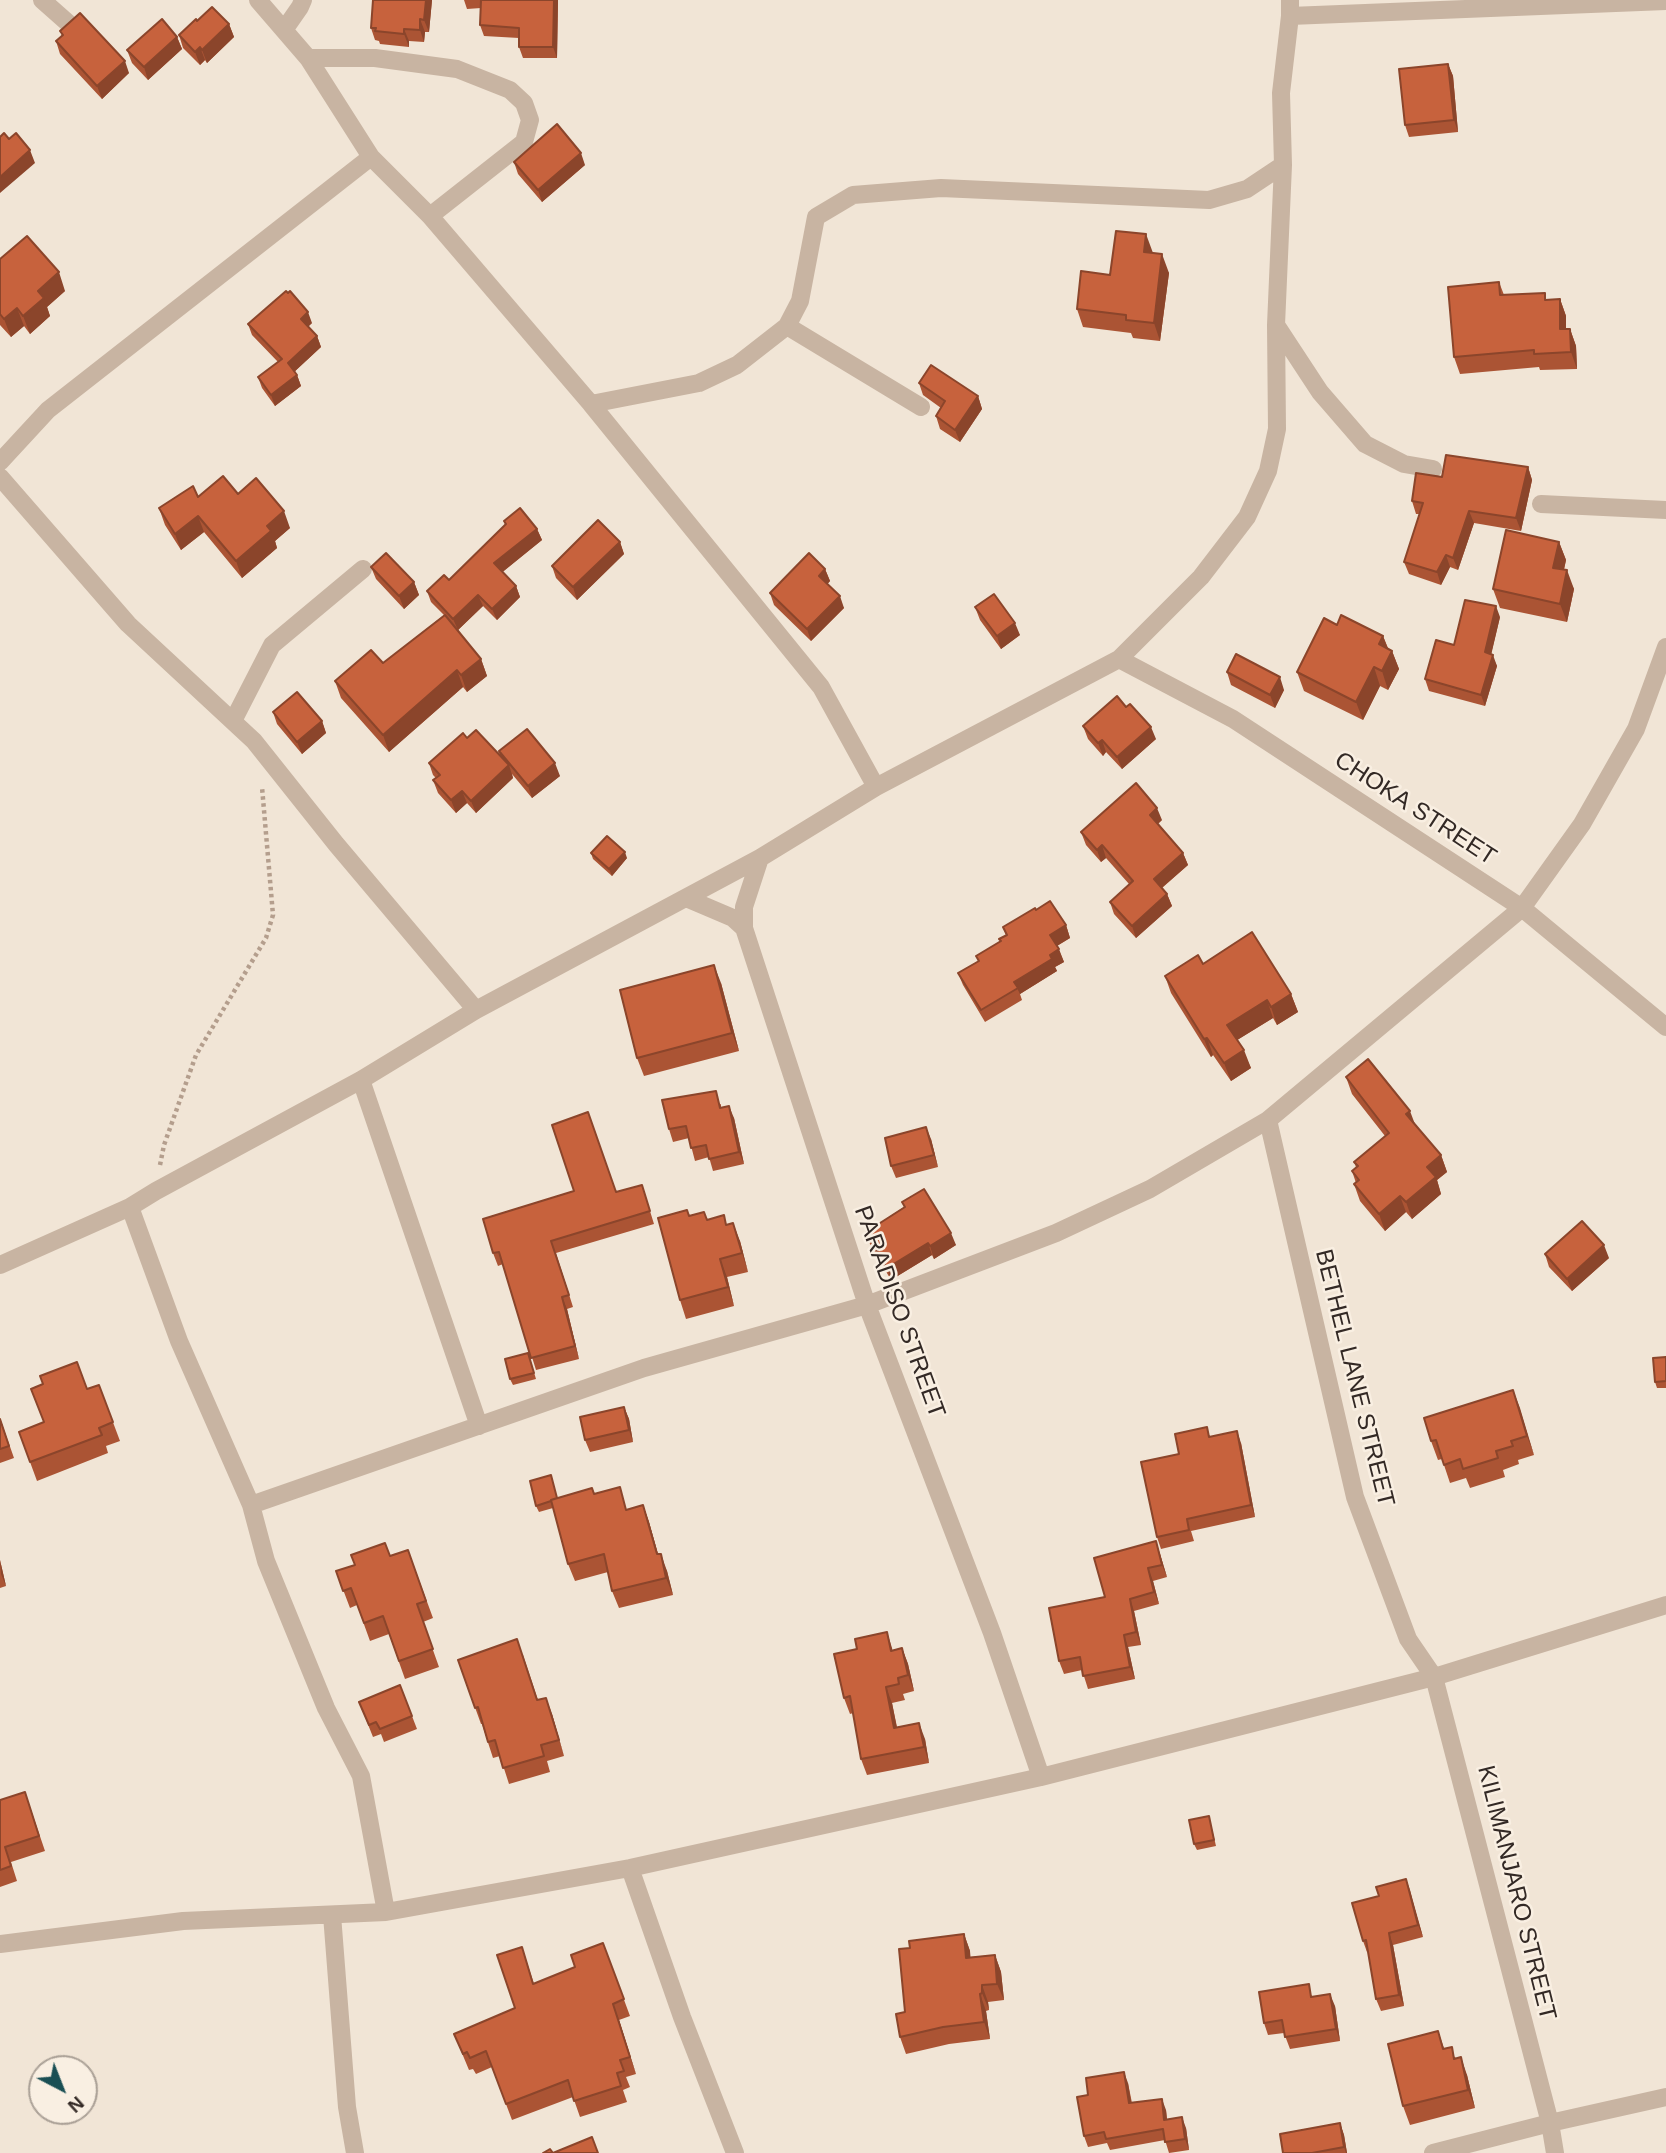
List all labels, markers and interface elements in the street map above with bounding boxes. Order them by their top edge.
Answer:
street label: CHOKA STREET [1329,746,1501,872]
street label: PARADISO STREET [847,1202,951,1422]
street label: BETHEL LANE STREET [1308,1246,1400,1510]
street label: KILIMANJARO STREET [1470,1763,1562,2023]
north arrow [28,2055,98,2125]
text: N [64,2092,88,2117]

